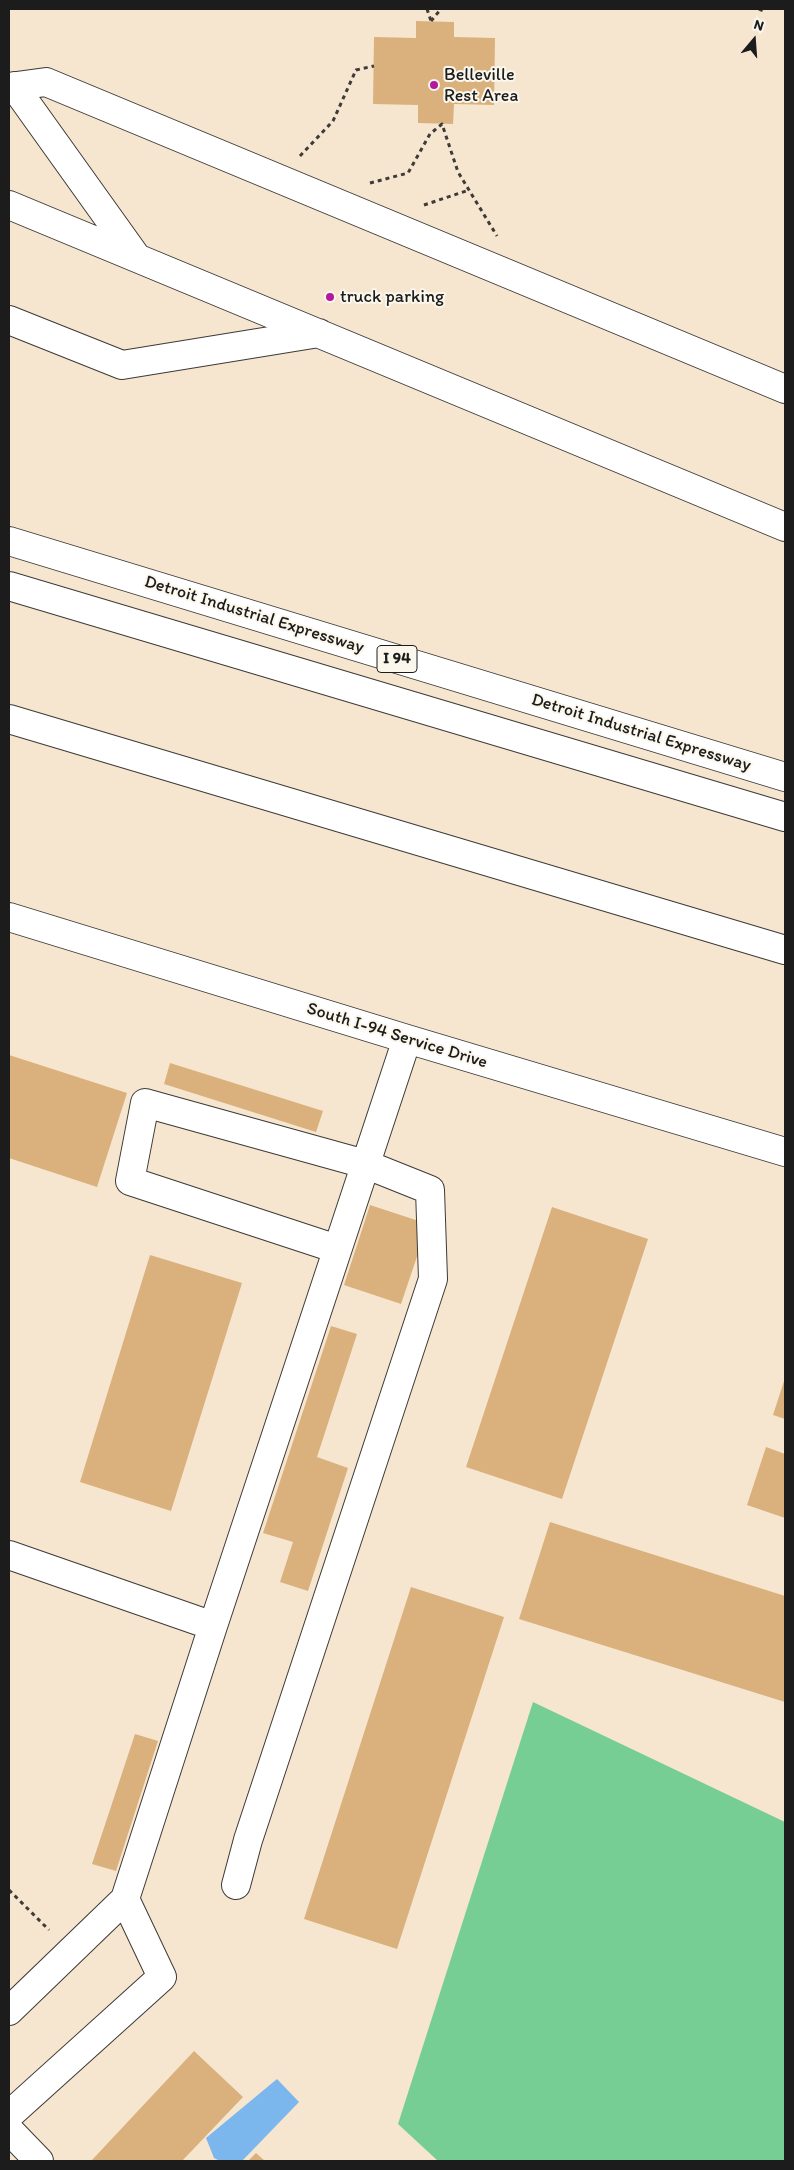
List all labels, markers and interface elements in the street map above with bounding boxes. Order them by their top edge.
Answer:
north arrow [729,15,779,65]
text: N [752,16,766,35]
place label: Belleville Rest Area [444,64,518,106]
marker: Belleville Rest Area [428,79,440,91]
place label: truck parking [340,286,444,308]
marker: truck parking [324,291,336,303]
street label: Detroit Industrial Expressway [142,571,366,659]
road number: I 94 [377,646,417,672]
street label: Detroit Industrial Expressway [529,689,753,777]
street label: South I-94 Service Drive [304,998,490,1074]

